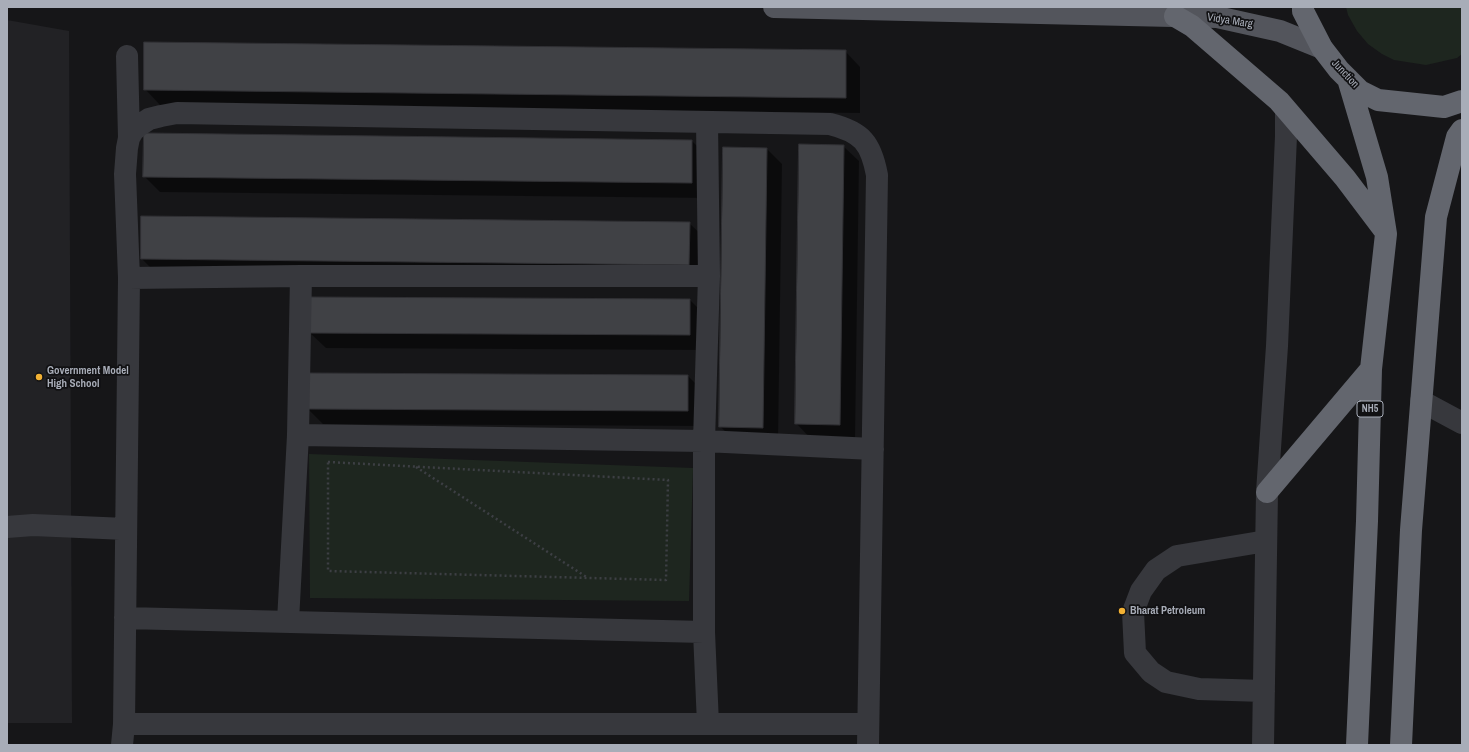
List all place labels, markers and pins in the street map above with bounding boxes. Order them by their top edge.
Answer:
place label: Government Model High School [47,364,129,390]
marker: Government Model High School [34,372,44,382]
place label: Bharat Petroleum [1130,604,1205,618]
marker: Bharat Petroleum [1117,606,1127,616]

